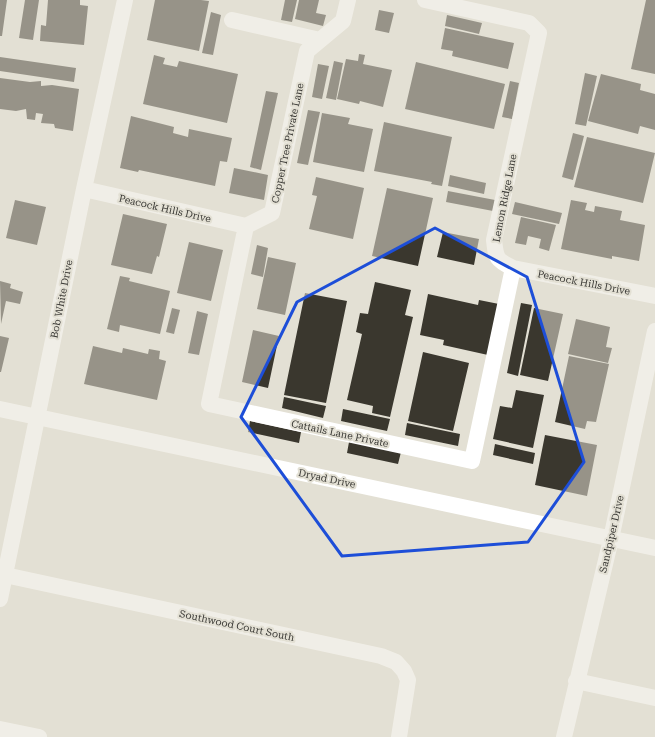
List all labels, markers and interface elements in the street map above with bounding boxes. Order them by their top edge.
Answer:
street label: Copper Tree Private Lane [269,81,306,204]
street label: Lemon Ridge Lane [491,153,519,243]
street label: Peacock Hills Drive [118,193,213,225]
street label: Bob White Drive [49,259,75,339]
street label: Peacock Hills Drive [537,268,632,297]
street label: Cattails Lane Private [290,418,390,449]
street label: Dryad Drive [297,467,357,490]
street label: Sandpiper Drive [597,494,626,574]
street label: Southwood Court South [178,608,296,643]

